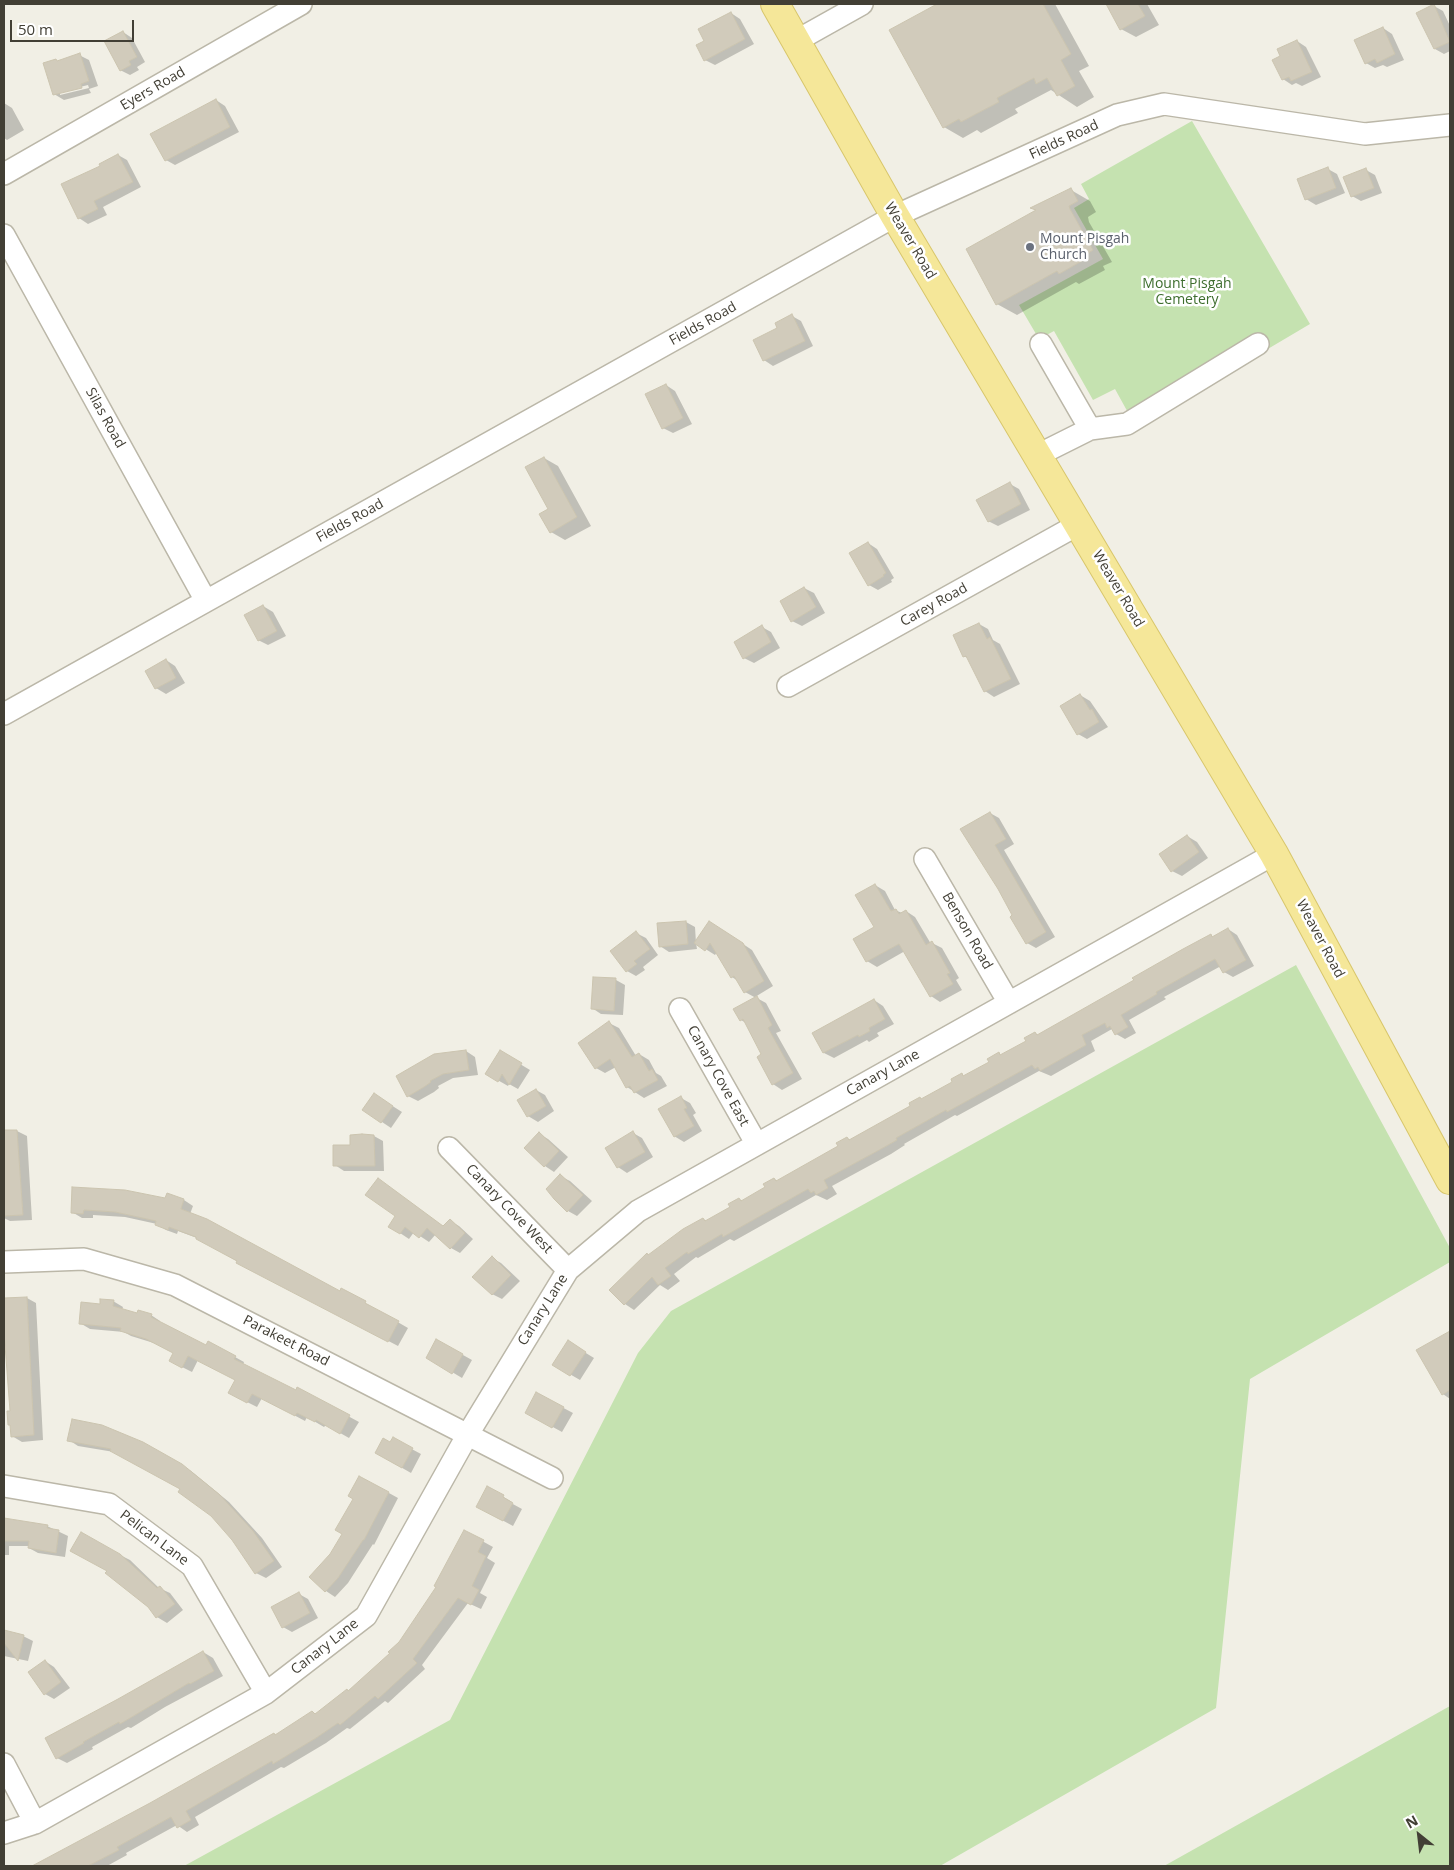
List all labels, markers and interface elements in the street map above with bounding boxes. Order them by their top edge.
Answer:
scale bar [12,10,136,42]
text: 50 m [18,19,53,39]
street label: Eyers Road [118,64,188,114]
street label: Fields Road [1027,117,1101,163]
street label: Weaver Road [881,200,939,282]
place label: Mount Pisgah Church [1040,231,1129,264]
marker: Mount Pisgah Church [1024,241,1036,253]
park label: Mount Pisgah Cemetery [1142,276,1232,308]
street label: Fields Road [666,299,740,349]
street label: Silas Road [82,385,128,451]
street label: Fields Road [313,496,387,546]
street label: Weaver Road [1089,548,1147,630]
street label: Carey Road [897,580,971,630]
street label: Benson Road [938,889,996,973]
street label: Weaver Road [1292,897,1348,981]
street label: Canary Cove East [683,1023,753,1129]
street label: Canary Lane [844,1046,922,1100]
street label: Canary Cove West [462,1161,556,1257]
street label: Canary Lane [514,1271,572,1349]
street label: Parakeet Road [240,1312,332,1370]
street label: Pelican Lane [116,1507,192,1569]
street label: Canary Lane [288,1615,362,1679]
north arrow [1394,1810,1444,1860]
text: N [1402,1810,1421,1833]

